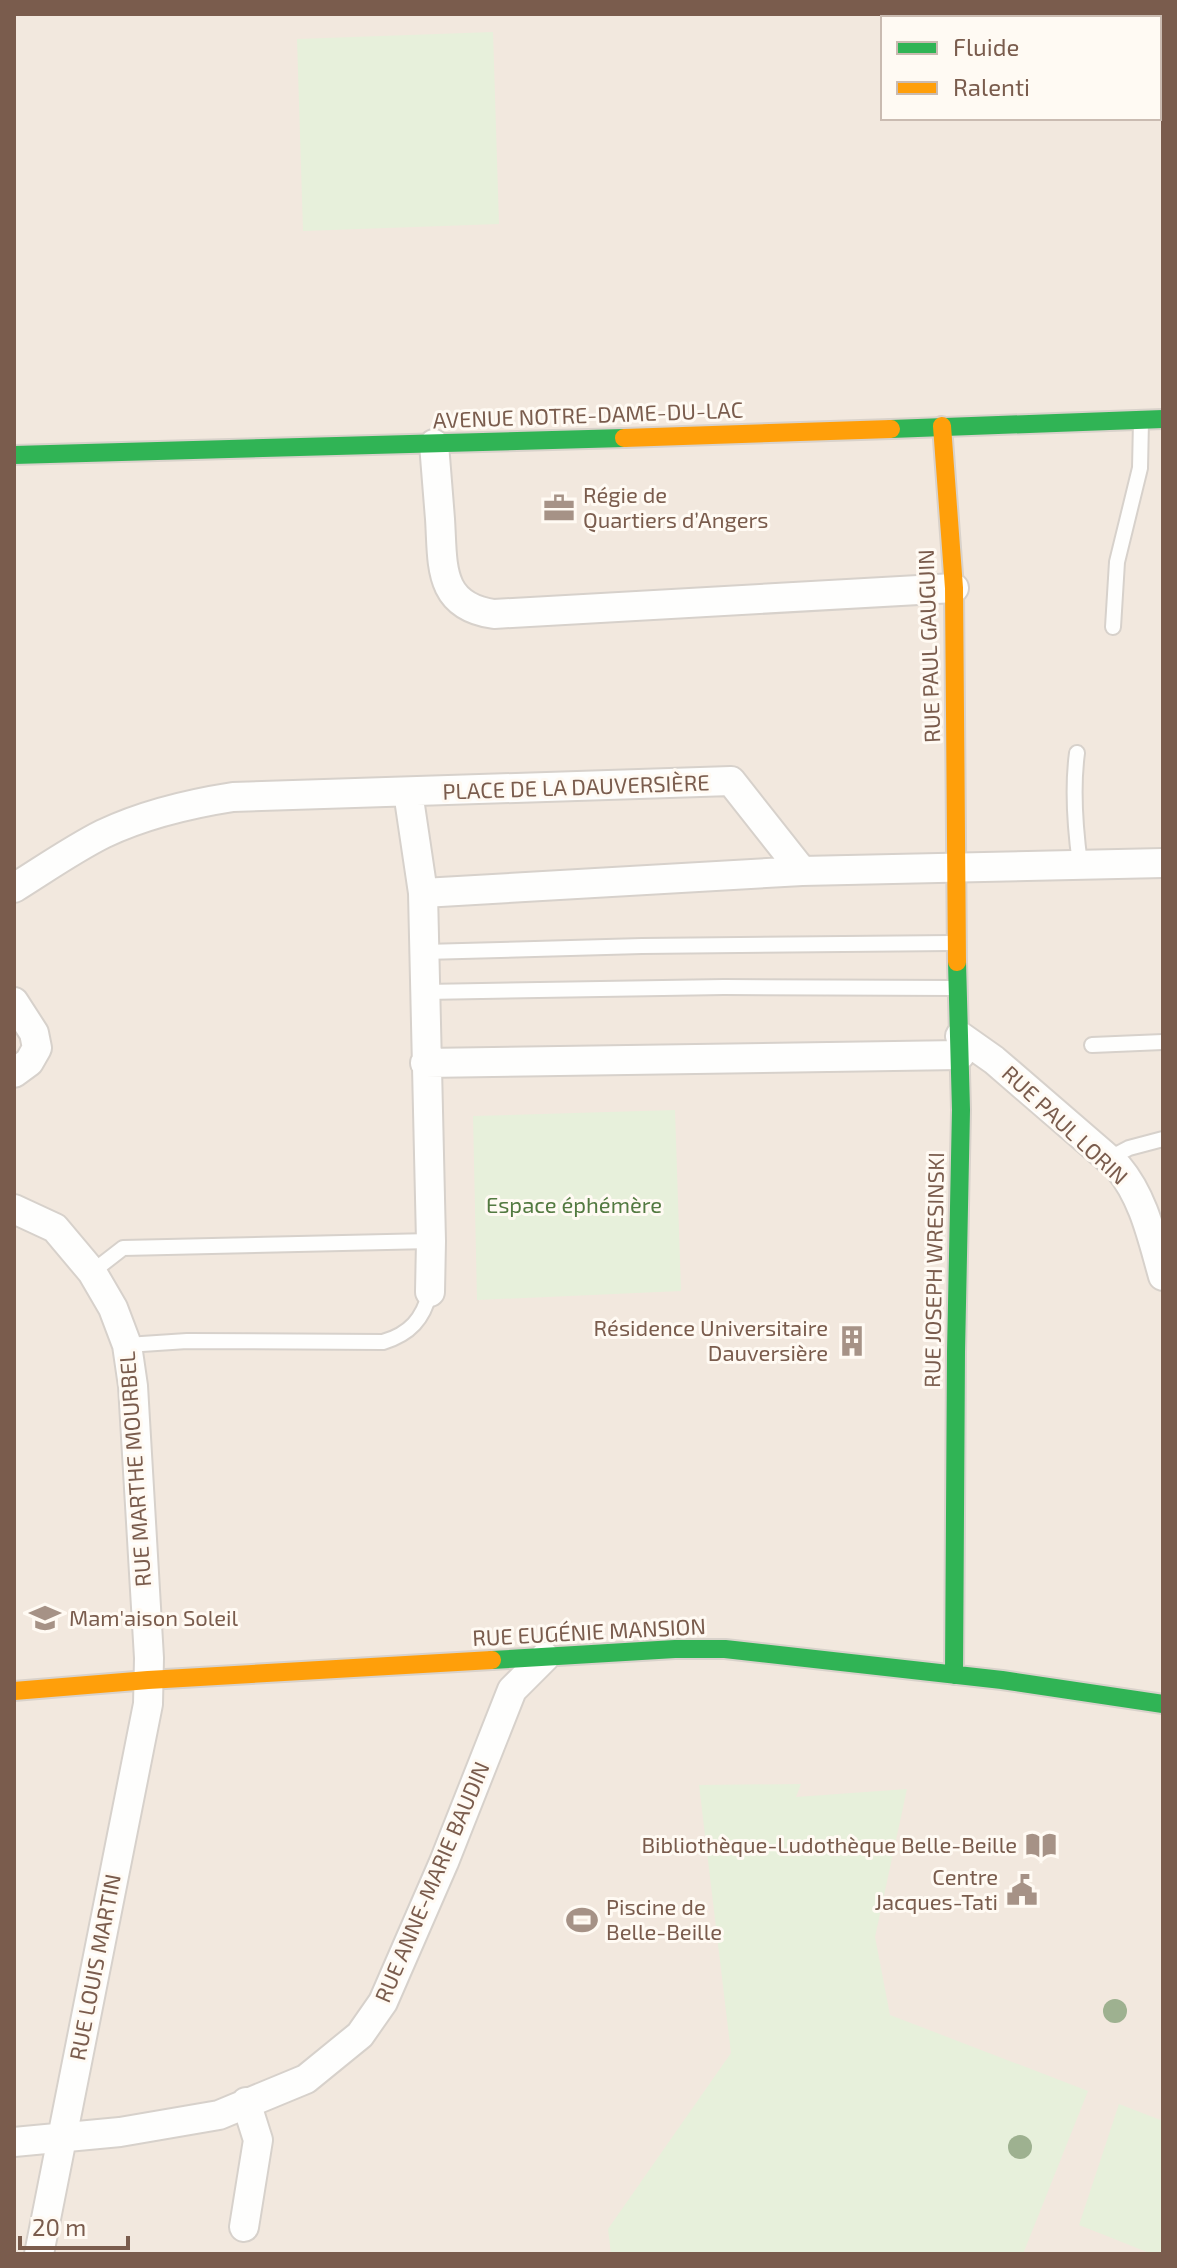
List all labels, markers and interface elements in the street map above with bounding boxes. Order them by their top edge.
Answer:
legend [881,16,1161,120]
text: Fluide [953,32,1019,61]
text: Ralenti [953,72,1030,101]
street label: AVENUE NOTRE-DAME-DU-LAC [432,396,744,432]
place label: Régie de Quartiers d’Angers [583,481,769,533]
office icon: Régie de Quartiers d’Angers [542,491,576,525]
street label: RUE PAUL GAUGUIN [912,549,944,743]
street label: PLACE DE LA DAUVERSIÈRE [442,768,710,804]
street label: RUE PAUL LORIN [998,1059,1134,1189]
street label: RUE JOSEPH WRESINSKI [918,1152,948,1388]
park label: Espace éphémère [486,1191,662,1217]
place label: Résidence Universitaire Dauversière [594,1314,828,1365]
building icon: Résidence Universitaire Dauversière [835,1324,869,1358]
street label: RUE MARTHE MOURBEL [113,1350,155,1588]
school or university icon: Mam'aison Soleil [28,1601,62,1635]
place label: Mam'aison Soleil [69,1604,239,1630]
street label: RUE EUGÉNIE MANSION [471,1612,706,1650]
street label: RUE ANNE-MARIE BAUDIN [368,1757,494,2006]
library icon: Bibliothèque-Ludothèque Belle-Beille [1024,1828,1058,1862]
place label: Bibliothèque-Ludothèque Belle-Beille [641,1831,1017,1857]
place label: Centre Jacques-Tati [874,1863,998,1914]
street label: RUE LOUIS MARTIN [63,1871,125,2062]
public building icon: Centre Jacques-Tati [1005,1873,1039,1907]
place label: Piscine de Belle-Beille [606,1893,722,1944]
sports icon: Piscine de Belle-Beille [565,1903,599,1937]
scale bar [20,2200,128,2250]
text: 20 m [32,2212,86,2241]

